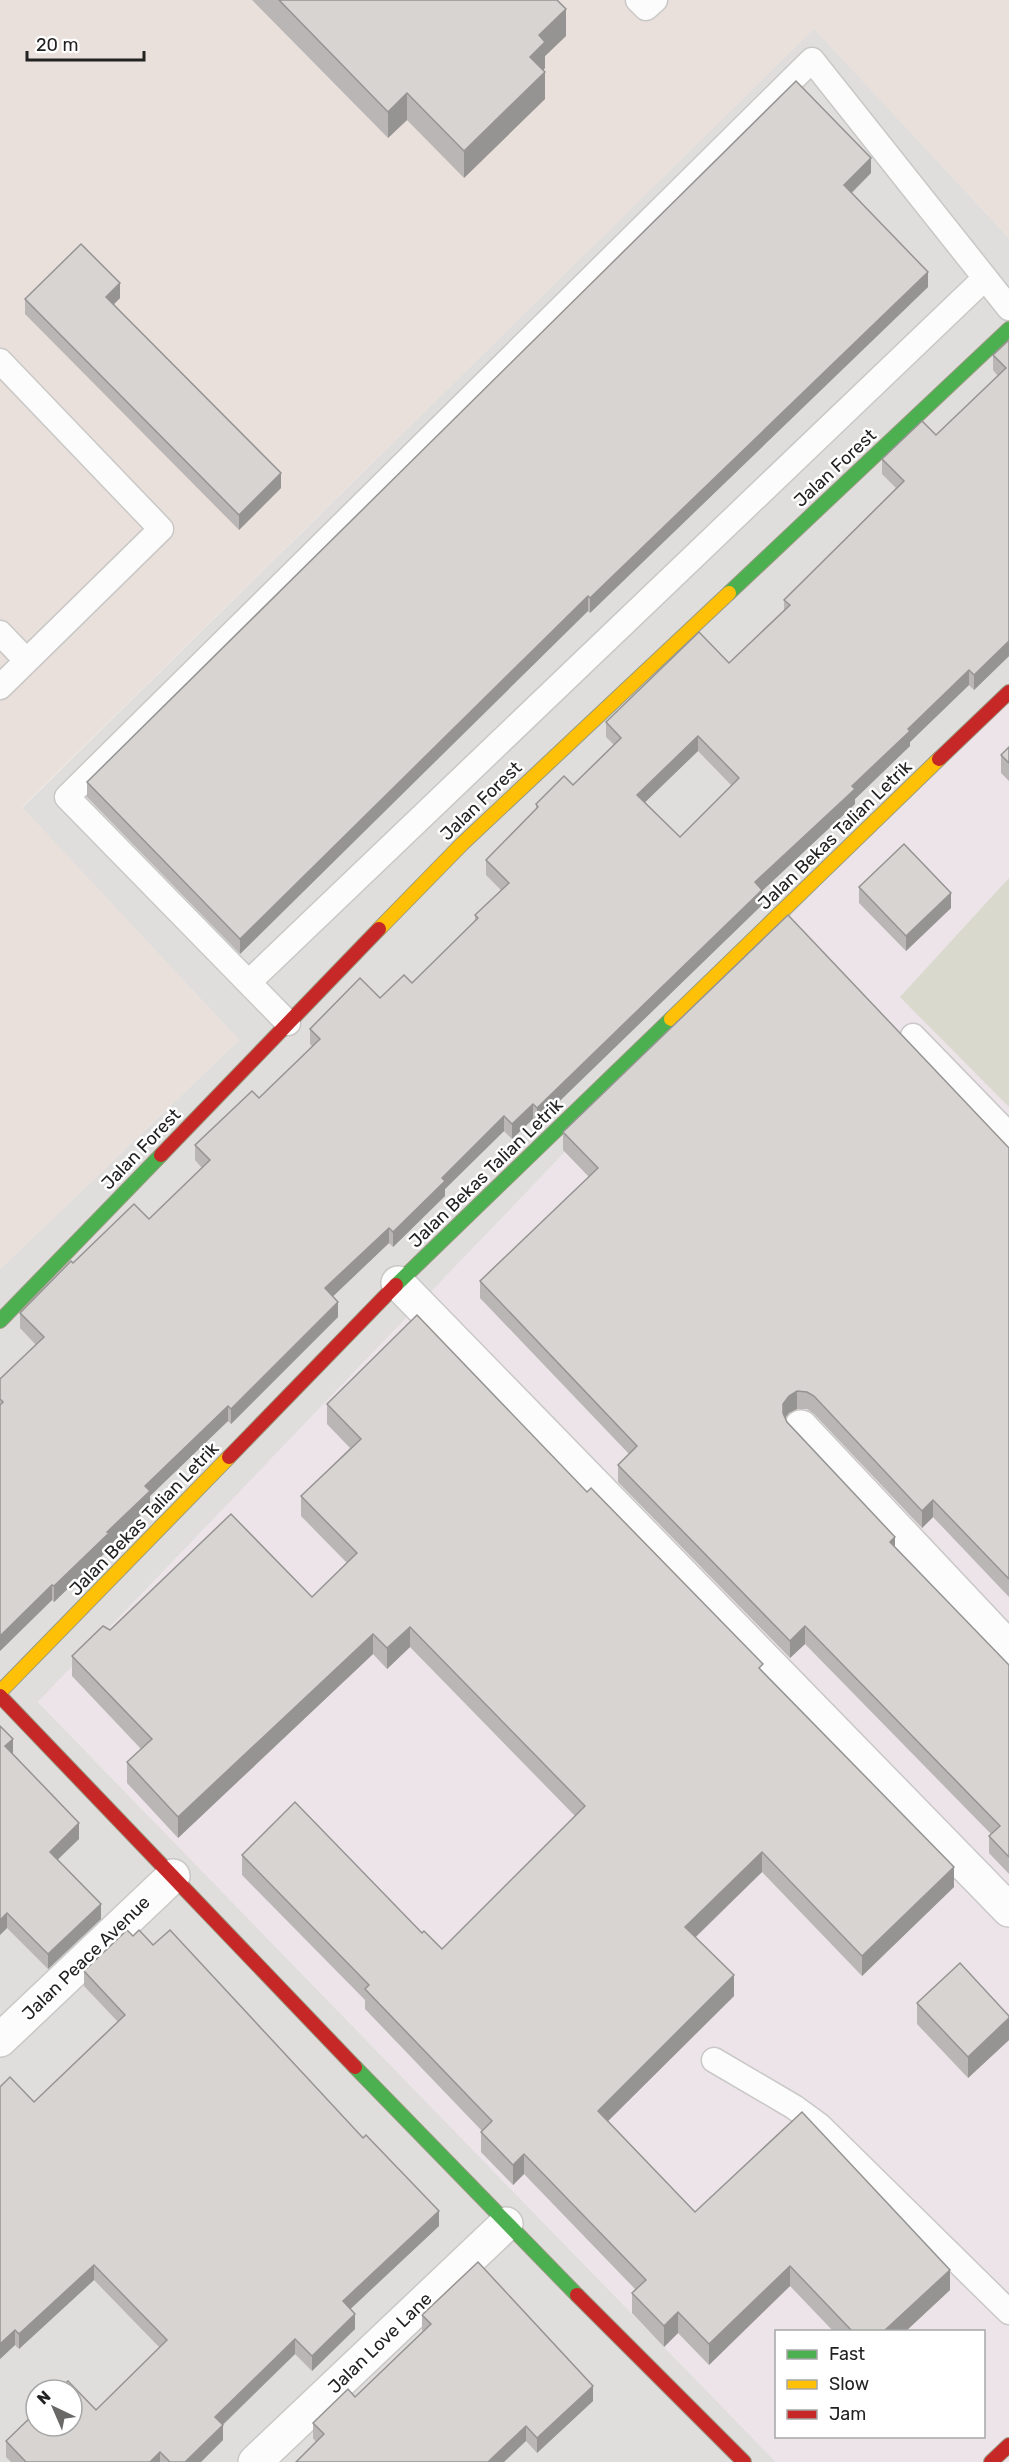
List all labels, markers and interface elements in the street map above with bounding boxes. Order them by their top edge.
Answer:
scale bar [27,24,144,62]
text: 20 m [36,34,78,56]
street label: Jalan Forest [789,424,881,512]
street label: Jalan Bekas Talian Letrik [753,755,917,914]
street label: Jalan Forest [436,757,526,845]
street label: Jalan Bekas Talian Letrik [404,1093,568,1252]
street label: Jalan Forest [97,1104,185,1194]
street label: Jalan Bekas Talian Letrik [65,1437,224,1601]
street label: Jalan Peace Avenue [17,1891,155,2025]
street label: Jalan Love Lane [323,2288,437,2398]
legend [775,2330,985,2438]
text: Fast [829,2343,865,2365]
text: Slow [829,2373,869,2395]
north arrow [24,2378,84,2438]
text: N [33,2387,55,2408]
text: Jam [829,2403,866,2425]

